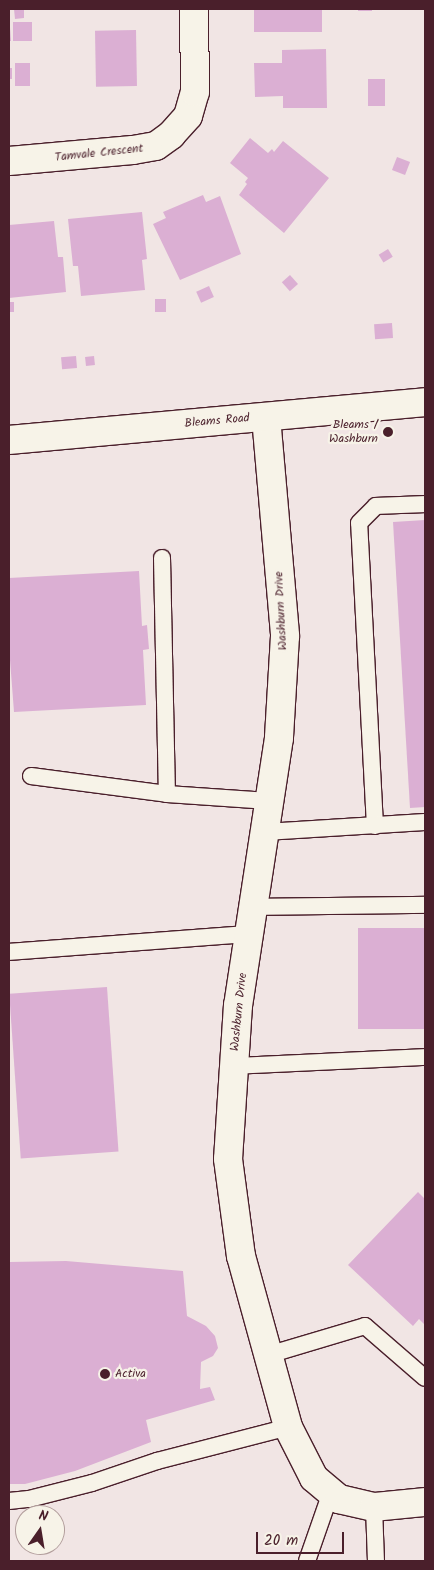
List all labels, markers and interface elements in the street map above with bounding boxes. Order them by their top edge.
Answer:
street label: Tamvale Crescent [54,141,144,165]
street label: Bleams Road [184,411,250,431]
place label: Bleams / Washburn [329,418,378,446]
marker: Bleams / Washburn [382,426,394,438]
street label: Washburn Drive [272,571,290,651]
street label: Washburn Drive [228,972,250,1052]
place label: Activa [115,1367,146,1381]
marker: Activa [99,1368,111,1380]
north arrow [15,1505,65,1555]
text: N [36,1505,50,1528]
scale bar [259,1522,346,1554]
text: 20 m [264,1529,298,1553]

